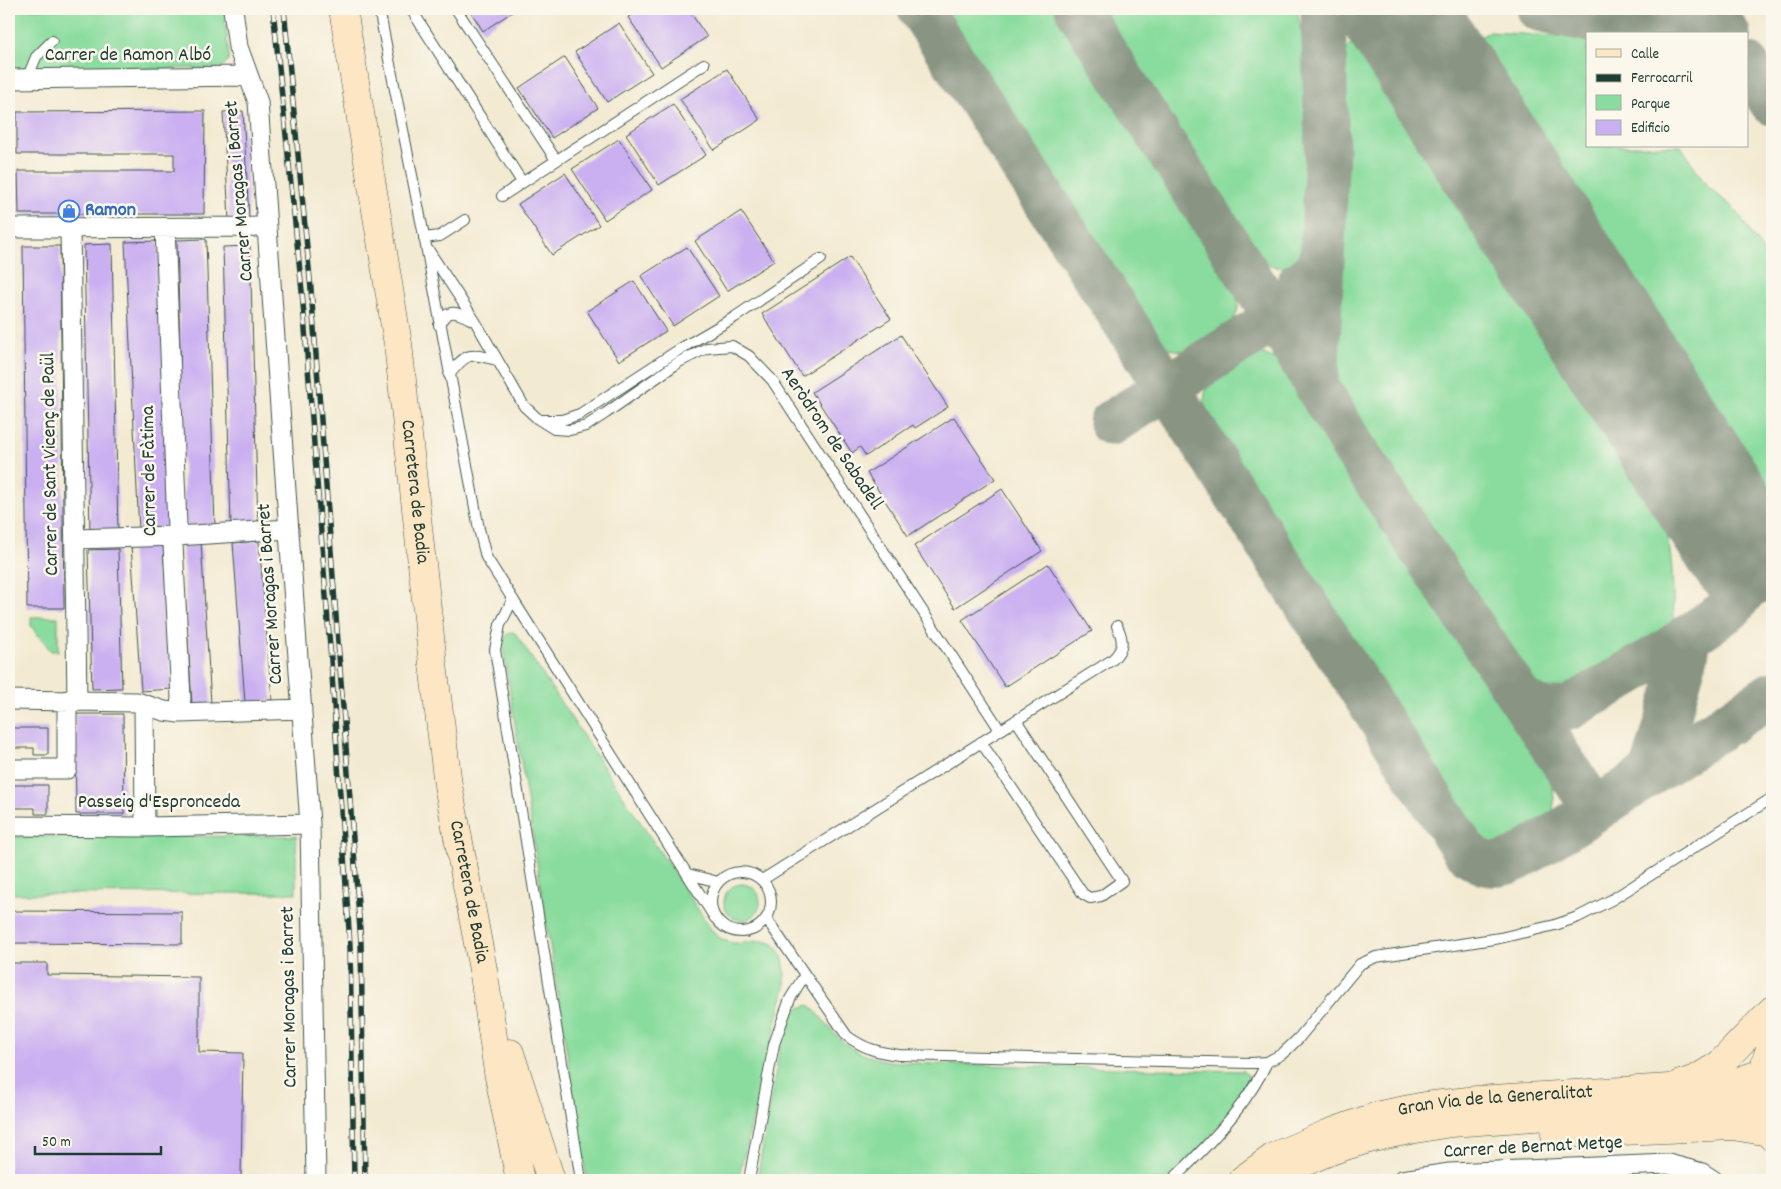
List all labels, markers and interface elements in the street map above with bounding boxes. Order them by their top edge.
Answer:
legend [1586,32,1748,148]
street label: Carrer de Ramon Albó [45,42,211,70]
text: Calle [1631,44,1660,66]
text: Ferrocarril [1631,68,1693,90]
text: Parque [1631,94,1671,116]
street label: Carrer Moragas i Barret [218,99,262,283]
text: Edificio [1631,118,1670,140]
place label: Ramon [85,197,136,225]
shop icon: Ramon [57,199,81,223]
street label: Carrer de Sant Vicenç de Paül [35,352,67,576]
street label: Aeròdrom de Sabadell [773,362,889,516]
street label: Carrer de Fàtima [135,405,165,537]
street label: Carretera de Badia [392,418,436,566]
street label: Carrer Moragas i Barret [251,502,291,686]
street label: Passeig d'Espronceda [78,789,241,817]
street label: Carretera de Badia [441,818,496,966]
street label: Carrer Moragas i Barret [274,906,306,1088]
street label: Gran Via de la Generalitat [1395,1079,1594,1125]
scale bar [35,1124,161,1156]
street label: Carrer de Bernat Metge [1443,1129,1624,1167]
text: 50 m [42,1132,71,1154]

